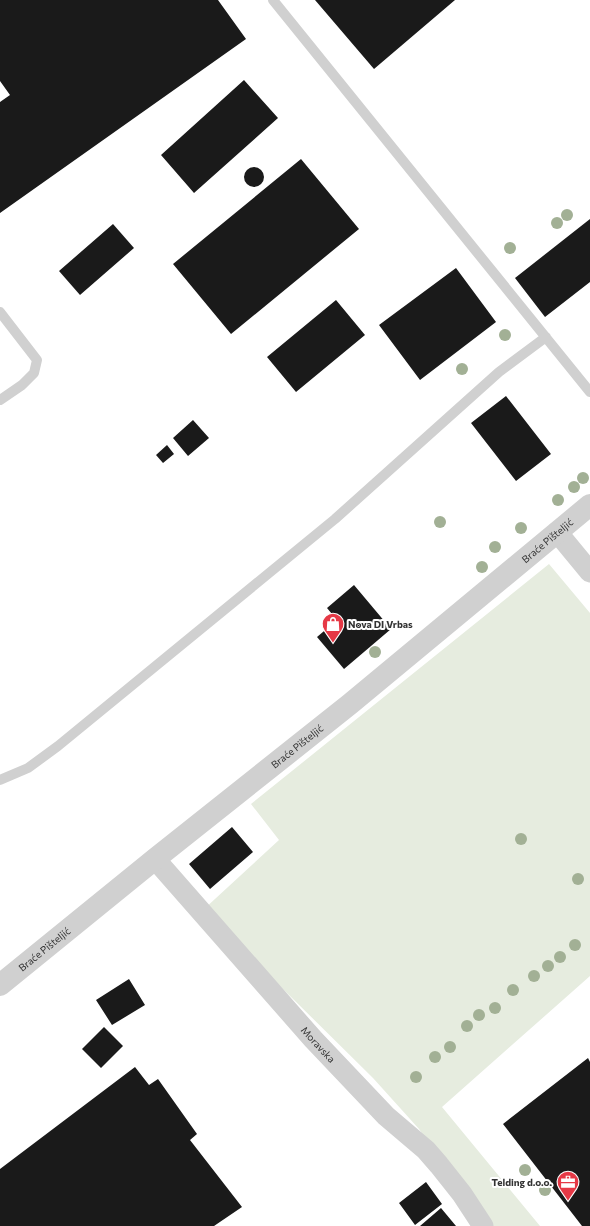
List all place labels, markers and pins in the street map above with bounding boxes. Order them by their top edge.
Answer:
shop icon: Nova DI Vrbas [320,611,346,644]
place label: Nova DI Vrbas [348,618,413,630]
office icon: Telding d.o.o. [555,1169,581,1202]
place label: Telding d.o.o. [491,1176,552,1188]

